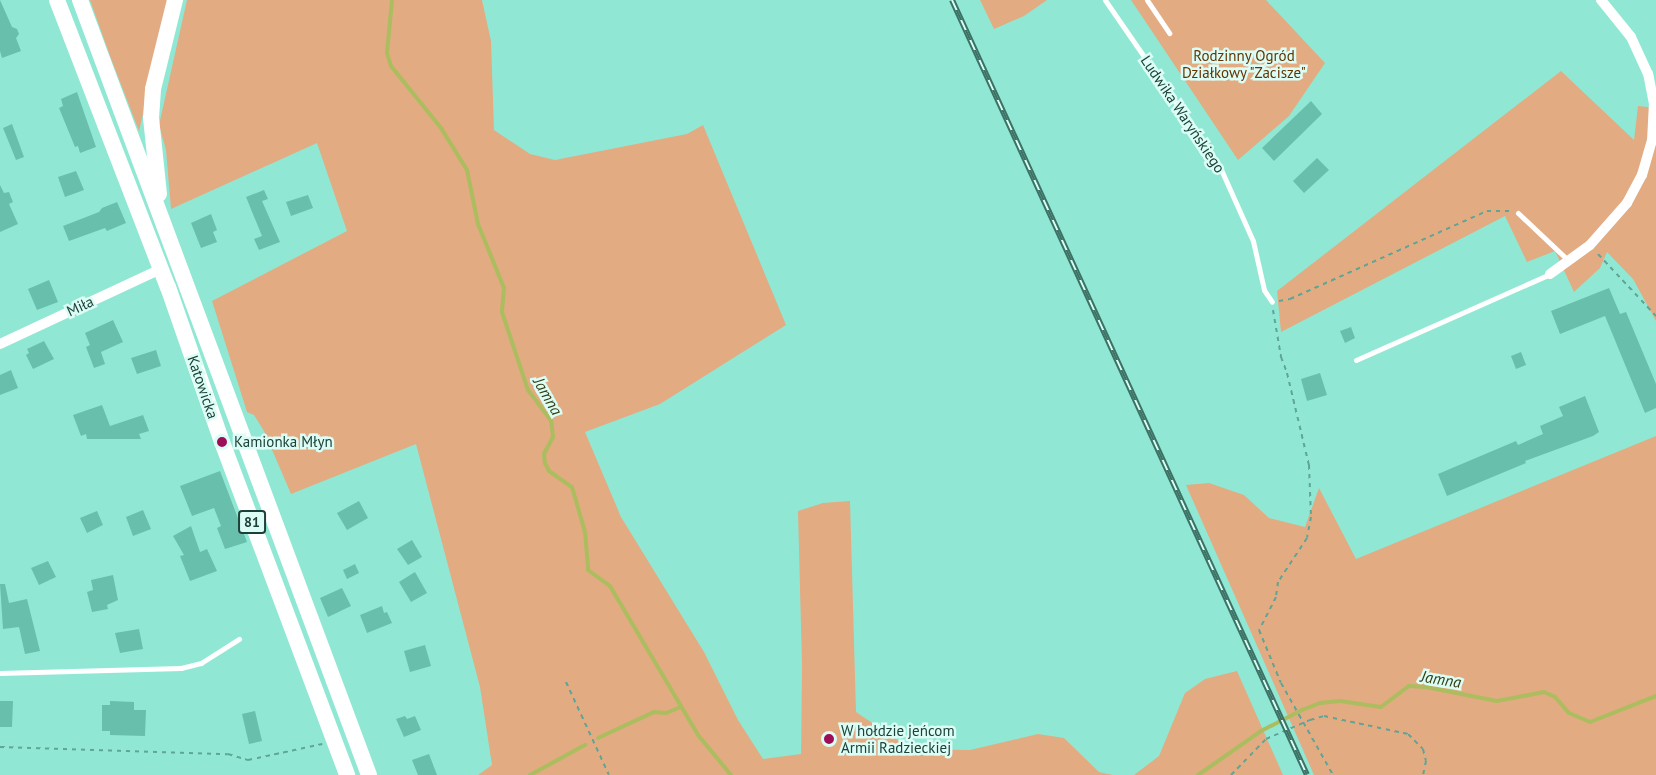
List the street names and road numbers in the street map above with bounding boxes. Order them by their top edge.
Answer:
street label: Ludwika Waryńskiego [1137,52,1229,176]
street label: Miła [64,292,96,320]
street label: Katowicka [184,353,222,421]
road number: 81 [237,511,267,533]

